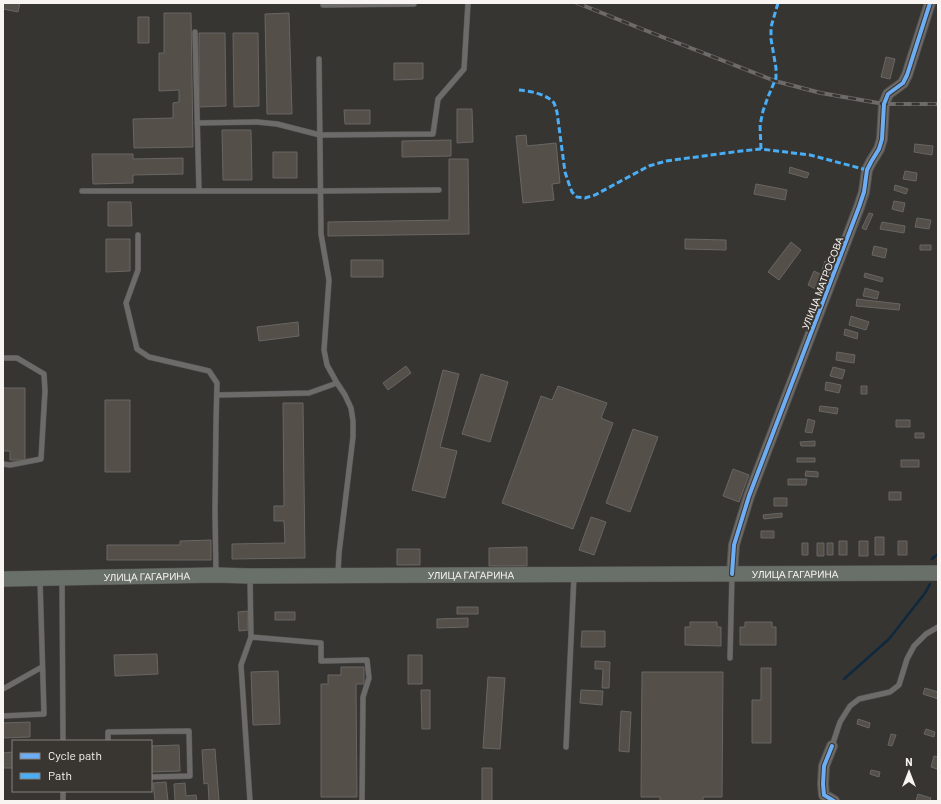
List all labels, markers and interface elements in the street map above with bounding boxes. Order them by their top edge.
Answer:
street label: УЛИЦА МАТРОСОВА [799,235,845,331]
street label: УЛИЦА ГАГАРИНА [752,568,839,580]
street label: УЛИЦА ГАГАРИНА [104,569,191,583]
street label: УЛИЦА ГАГАРИНА [428,569,515,581]
legend [12,740,152,792]
text: Cycle path [48,748,102,762]
north arrow [889,752,929,792]
text: N [905,755,913,768]
text: Path [48,768,72,782]

